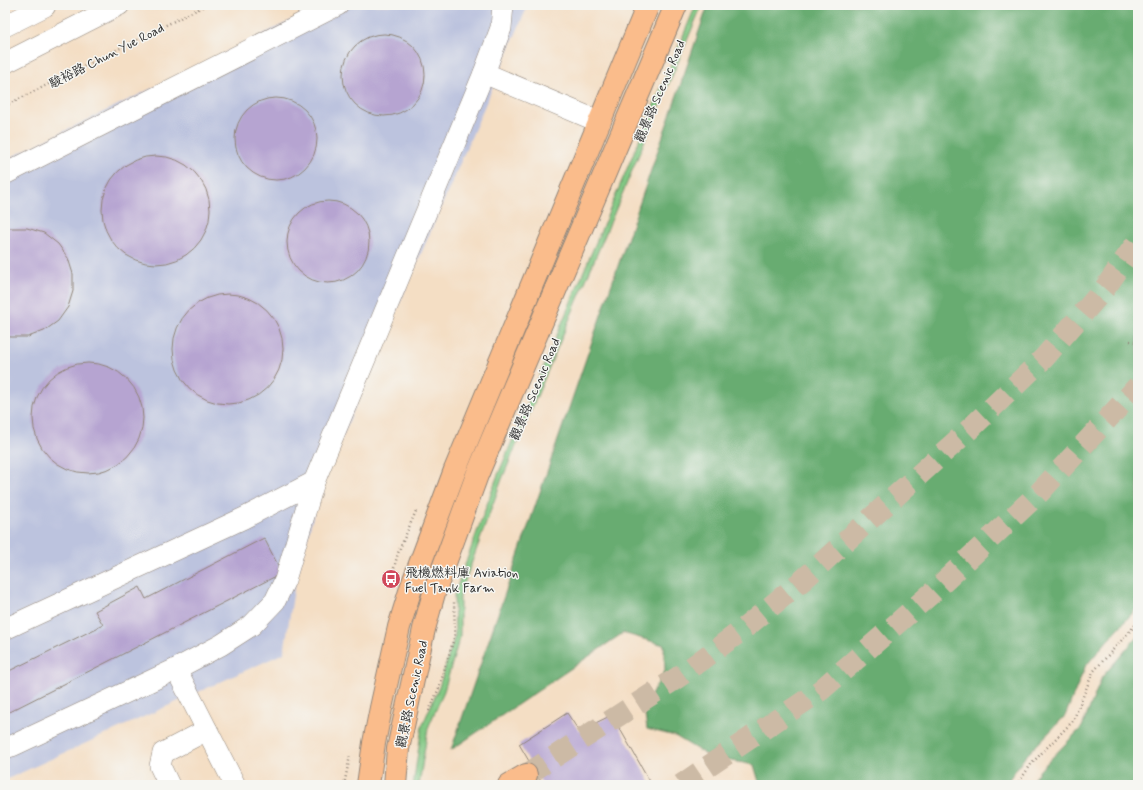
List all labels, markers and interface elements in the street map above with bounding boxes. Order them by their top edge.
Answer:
street label: 駿裕路 Chun Yue Road [46,20,167,93]
street label: 觀景路 Scenic Road [631,38,690,145]
street label: 觀景路 Scenic Road [506,336,565,443]
place label: 飛機燃料庫 Aviation Fuel Tank Farm [405,565,518,597]
bus stop icon: 飛機燃料庫 Aviation Fuel Tank Farm [380,568,402,590]
street label: 觀景路 Scenic Road [393,639,432,750]

